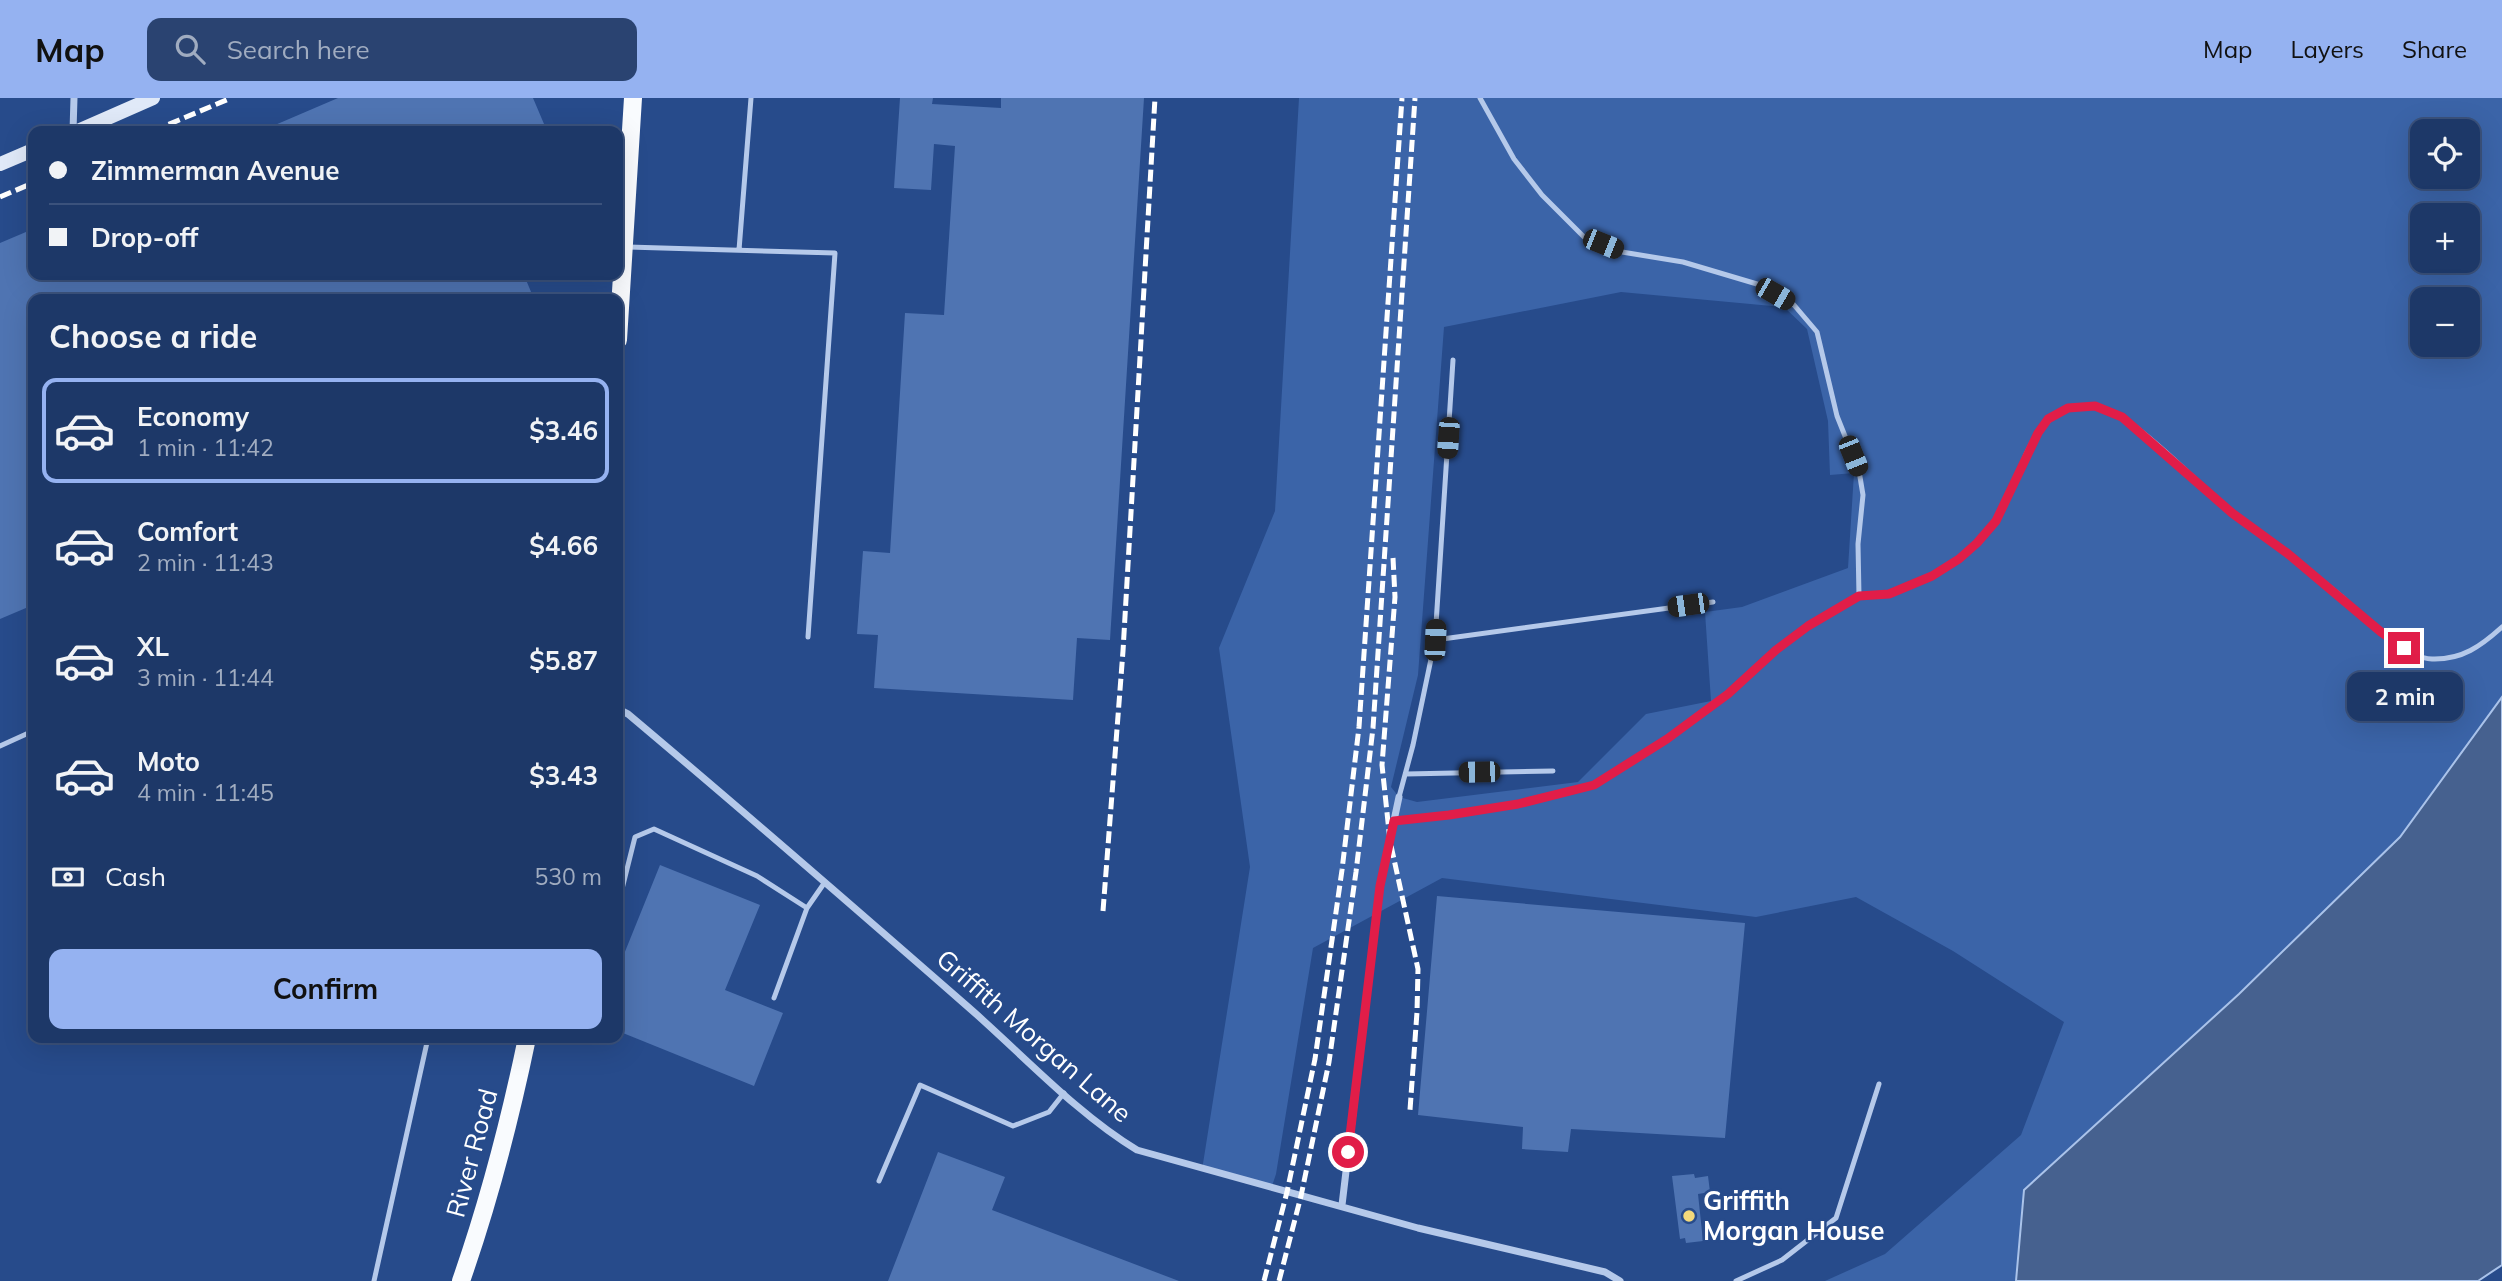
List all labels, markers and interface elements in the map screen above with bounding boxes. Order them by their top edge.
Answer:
search box [147,18,637,81]
text: Map [35,29,105,70]
icon: search [171,30,209,68]
text: Search here [227,33,370,66]
text: Map [2203,34,2252,64]
text: Layers [2290,34,2364,64]
text: Share [2402,34,2467,64]
map controls [2410,119,2480,357]
button: locate [2410,119,2480,189]
text: Zimmerman Avenue [91,154,339,187]
button: + [2410,203,2480,273]
text: Drop-off [91,221,198,254]
car [1580,226,1627,262]
car [1752,274,1799,314]
button: − [2410,287,2480,357]
text: Choose a ride [49,316,257,356]
icon: car [53,399,116,462]
text: Economy [137,400,249,433]
text: $3.46 [529,414,598,447]
car [1437,416,1460,460]
text: 1 min · 11:42 [137,433,274,462]
car [1836,433,1871,479]
icon: car [53,514,116,577]
text: Comfort [137,515,238,548]
text: $4.66 [529,529,598,562]
text: 2 min · 11:43 [137,548,274,577]
car [1666,592,1711,618]
car [1424,618,1447,662]
icon: car [53,629,116,692]
text: XL [137,630,169,663]
route end [2388,632,2420,664]
text: $5.87 [529,644,598,677]
text: 3 min · 11:44 [137,663,274,692]
callout: 2 min [2346,672,2462,722]
text: 2 min [2375,682,2435,711]
icon: car [53,744,116,807]
text: Moto [137,745,200,778]
text: $3.43 [529,759,598,792]
car [1458,761,1501,783]
text: 4 min · 11:45 [137,778,274,807]
icon: cash [49,858,87,896]
text: Cash [105,860,166,893]
text: 530 m [534,862,602,891]
street label: Griffith Morgan Lane [930,942,1139,1129]
button: Confirm [49,949,602,1029]
street label: River Road [439,1085,505,1221]
route start [1332,1136,1364,1168]
place label: Griffith Morgan House [1703,1184,1884,1247]
marker: Griffith Morgan House [1681,1208,1697,1224]

